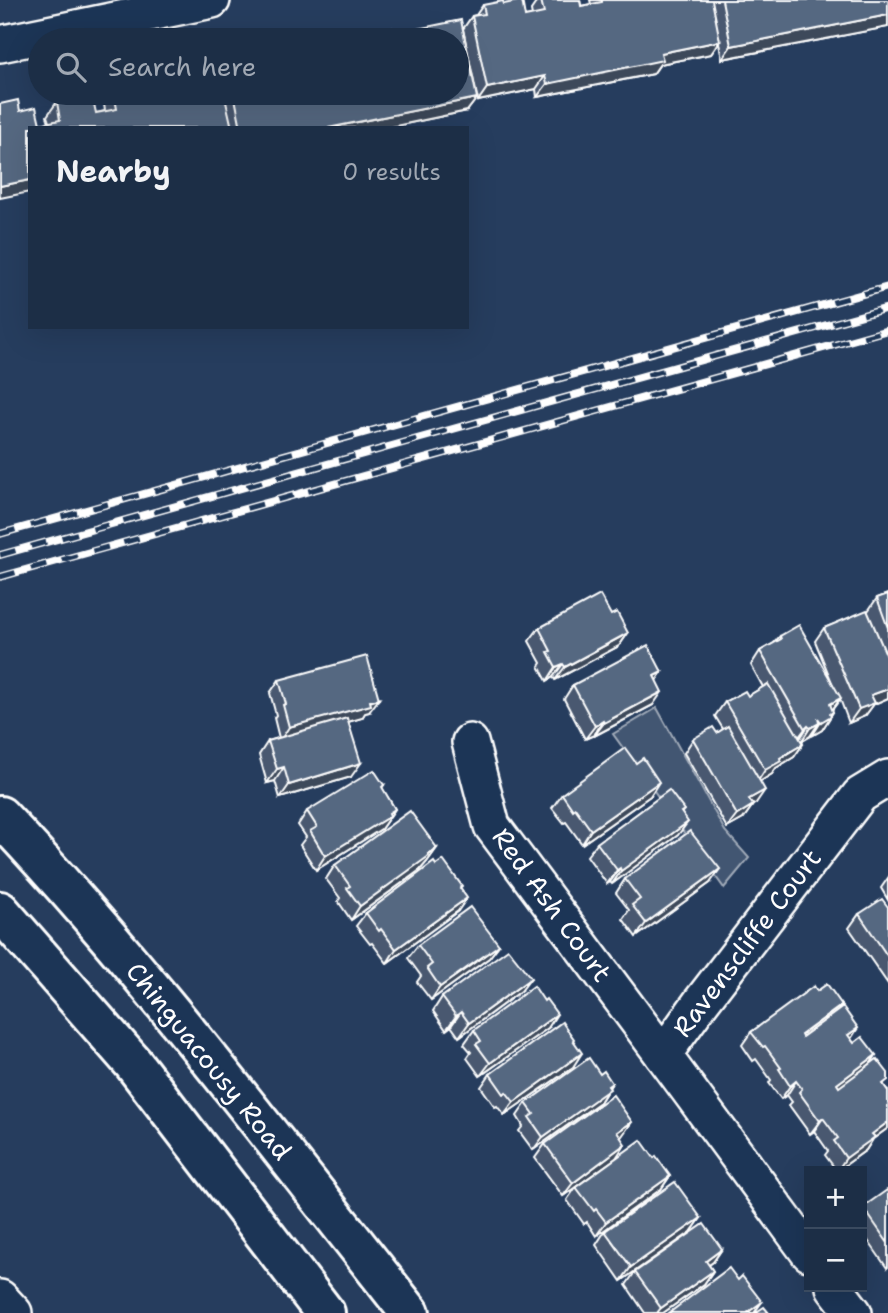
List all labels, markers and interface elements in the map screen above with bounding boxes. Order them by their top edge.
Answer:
search box [28,28,469,105]
icon: search [52,48,90,86]
text: Search here [108,49,257,84]
text: Nearby [56,151,171,192]
text: 0 results [342,157,441,187]
street label: Red Ash Court [485,821,620,989]
street label: Ravenscliffe Court [664,842,829,1044]
street label: Chinguacousy Road [119,954,300,1167]
map controls [804,1166,867,1292]
button: + [804,1166,867,1229]
button: − [804,1229,867,1292]

